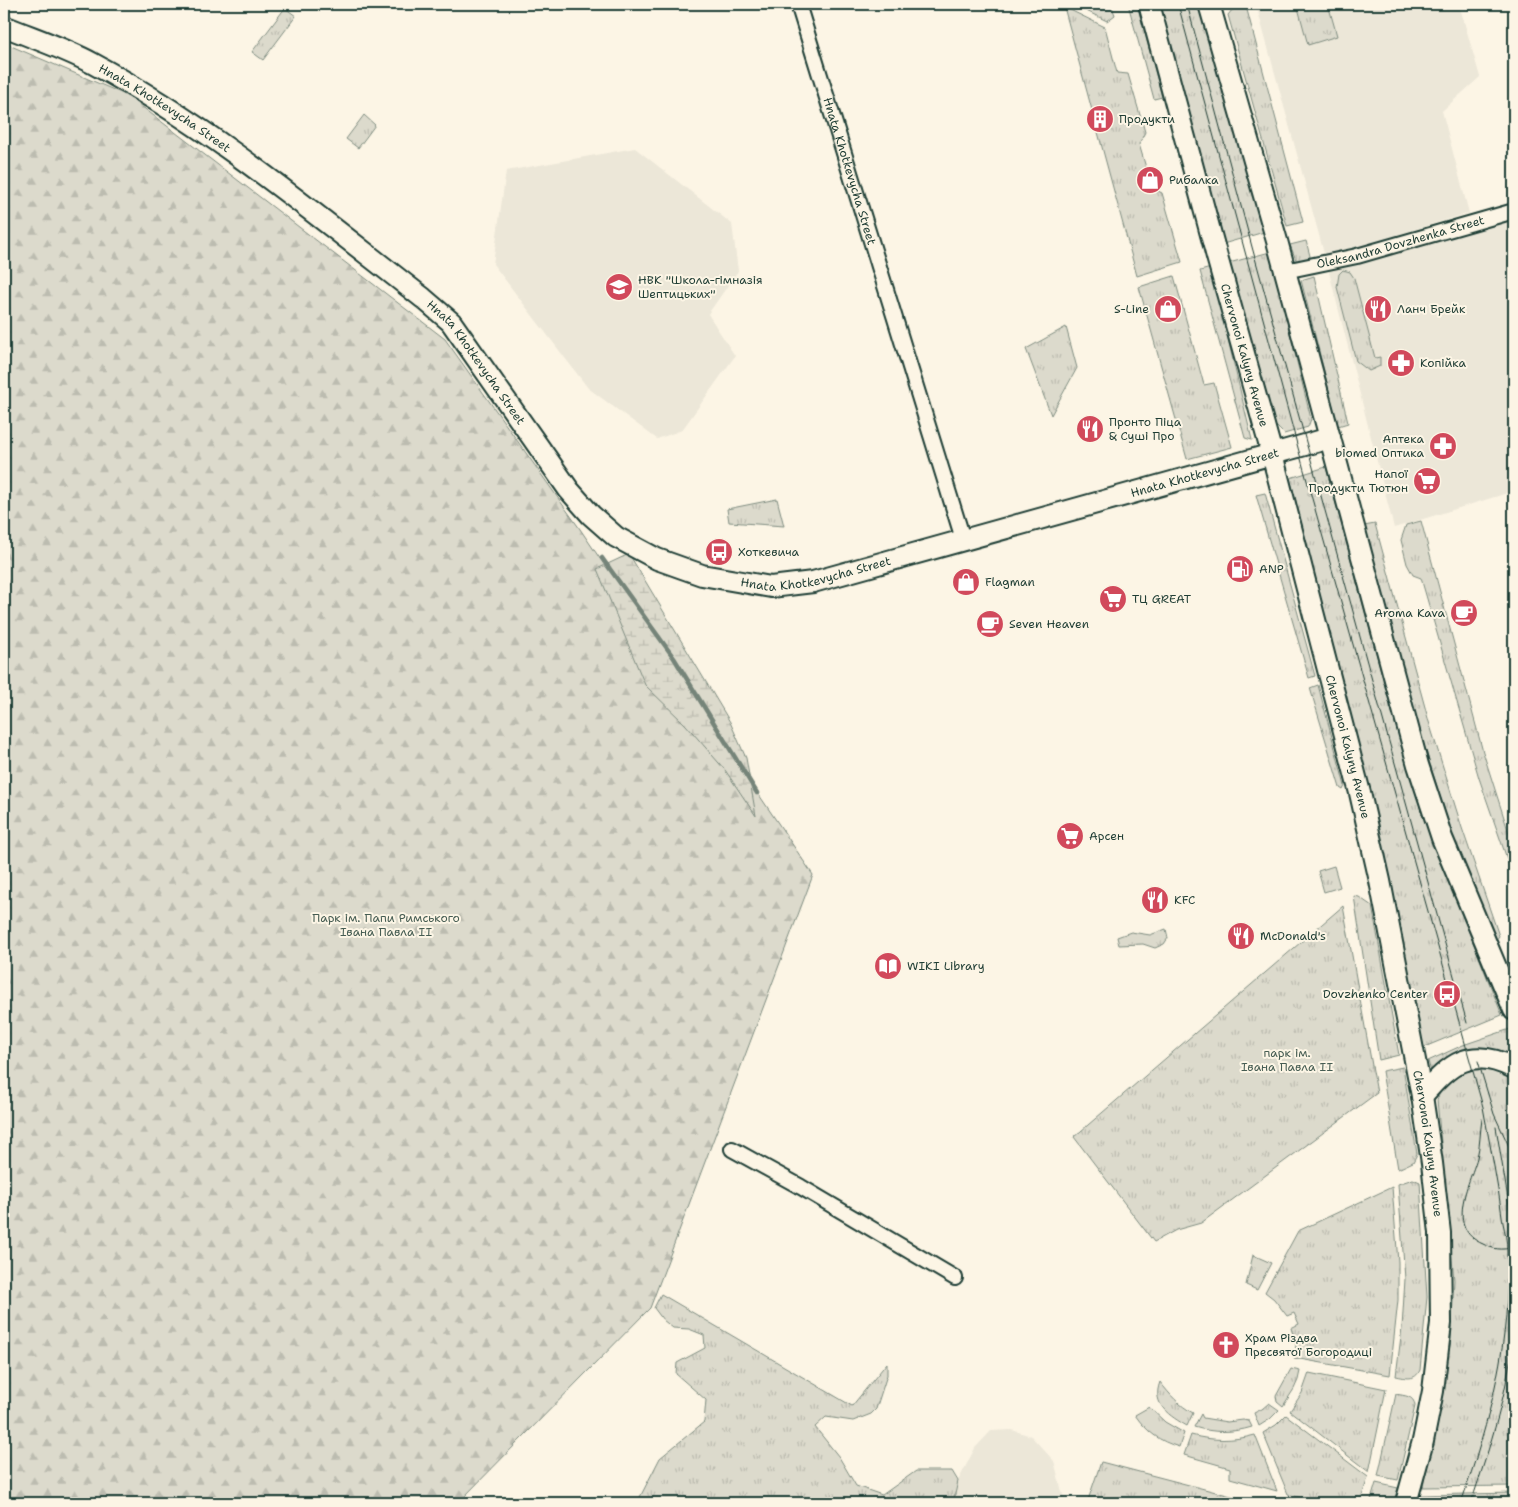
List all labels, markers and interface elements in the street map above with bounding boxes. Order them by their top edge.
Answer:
street label: Hnata Khotkevycha Street [96,60,234,156]
street label: Hnata Khotkevycha Street [819,96,880,247]
building icon: Продукти [1085,104,1115,134]
place label: Продукти [1119,111,1175,127]
shop icon: Рибалка [1135,165,1165,195]
place label: Рибалка [1169,172,1219,188]
street label: Oleksandra Dovzhenka Street [1315,212,1486,272]
school or university icon: НВК "Школа-гімназія Шептицьких" [604,272,634,302]
place label: НВК "Школа-гімназія Шептицьких" [638,272,763,302]
street label: Chervonoi Kalyny Avenue [1217,282,1272,429]
shop icon: S-Line [1153,294,1183,324]
restaurant icon: Ланч Брейк [1363,294,1393,324]
street label: Hnata Khotkevycha Street [423,297,529,428]
place label: S-Line [1114,301,1149,317]
place label: Ланч Брейк [1397,301,1466,317]
pharmacy icon: Копійка [1386,348,1416,378]
place label: Копійка [1420,355,1466,371]
restaurant icon: Пронто Піца & Суші Про [1075,414,1105,444]
place label: Пронто Піца & Суші Про [1109,414,1182,444]
place label: Аптека biomed Оптика [1335,431,1425,461]
pharmacy icon: Аптека biomed Оптика [1428,431,1458,461]
street label: Hnata Khotkevycha Street [1129,445,1281,501]
place label: Напої Продукти Тютюн [1309,466,1409,496]
supermarket icon: Напої Продукти Тютюн [1412,466,1442,496]
bus stop icon: Хоткевича [704,537,734,567]
place label: Хоткевича [738,544,800,560]
street label: Hnata Khotkevycha Street [739,553,893,595]
fuel station icon: ANP [1225,554,1255,584]
place label: ANP [1259,561,1284,577]
shop icon: Flagman [951,567,981,597]
place label: Flagman [985,574,1035,590]
supermarket icon: ТЦ GREAT [1098,584,1128,614]
place label: ТЦ GREAT [1132,591,1192,607]
cafe icon: Aroma Kava [1449,598,1479,628]
place label: Aroma Kava [1374,605,1446,621]
cafe icon: Seven Heaven [975,609,1005,639]
place label: Seven Heaven [1009,616,1089,632]
street label: Chervonoi Kalyny Avenue [1322,673,1374,821]
supermarket icon: Арсен [1055,821,1085,851]
place label: Арсен [1089,828,1124,844]
restaurant icon: KFC [1140,885,1170,915]
place label: KFC [1174,892,1195,908]
park label: Парк ім. Папи Римського Івана Павла ІІ [312,910,460,940]
restaurant icon: McDonald's [1226,921,1256,951]
place label: McDonald's [1260,928,1326,944]
library icon: WIKI Library [873,951,903,981]
place label: WIKI Library [907,958,985,974]
bus stop icon: Dovzhenko Center [1432,979,1462,1009]
place label: Dovzhenko Center [1323,986,1428,1002]
park label: парк ім. Івана Павла II [1241,1045,1333,1075]
street label: Chervonoi Kalyny Avenue [1409,1069,1446,1218]
church icon: Храм Різдва Пресвятої Богородиці [1211,1330,1241,1360]
place label: Храм Різдва Пресвятої Богородиці [1245,1330,1372,1360]

